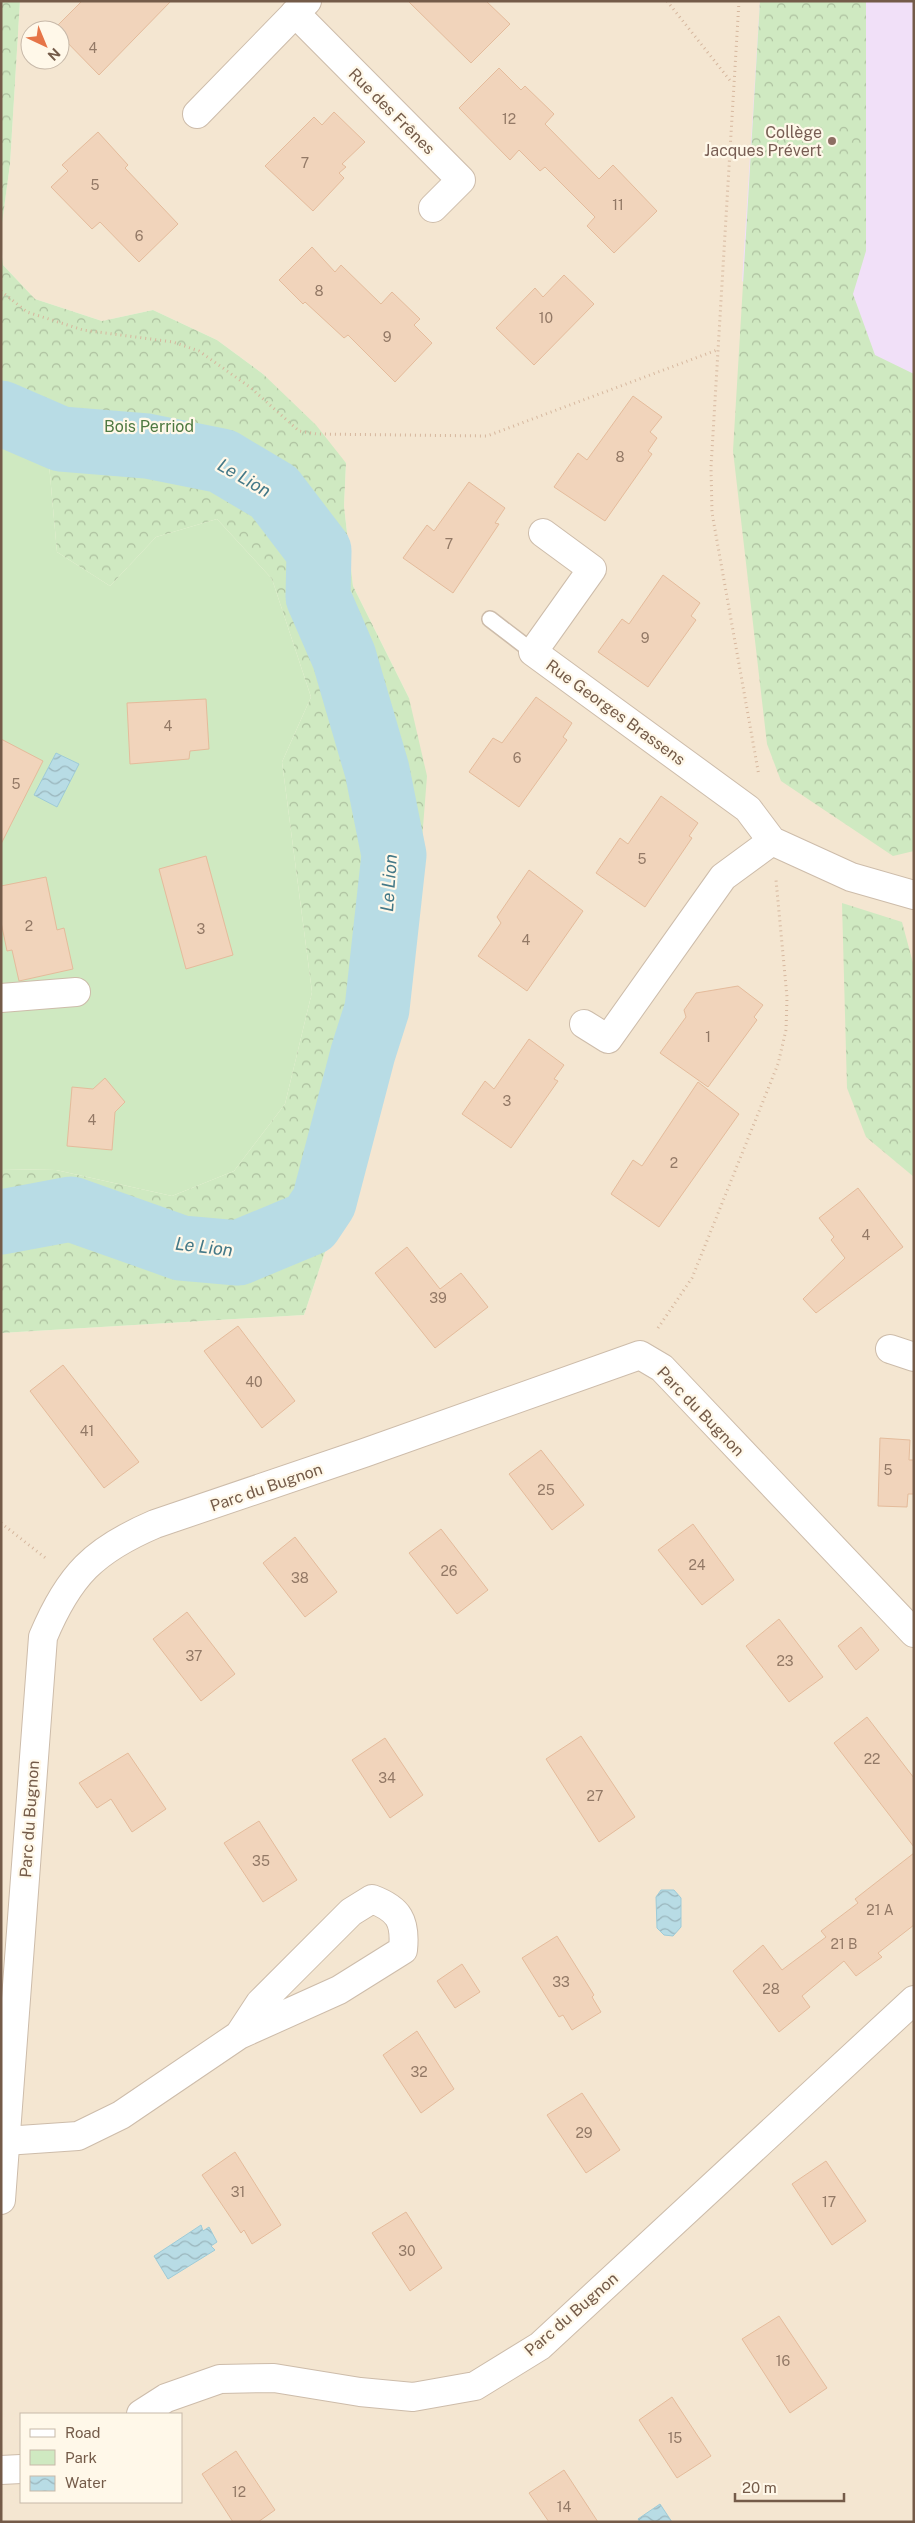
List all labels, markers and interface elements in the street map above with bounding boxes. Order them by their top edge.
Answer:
north arrow [20,20,70,70]
house number: 4 [89,40,98,56]
text: N [45,45,64,64]
street label: Rue des Frênes [345,64,439,158]
house number: 12 [502,111,516,127]
place label: Collège Jacques Prévert [704,123,822,160]
marker: Collège Jacques Prévert [826,135,838,147]
house number: 7 [301,155,309,171]
house number: 5 [91,177,100,193]
house number: 11 [612,197,624,213]
house number: 6 [135,228,144,244]
house number: 8 [314,283,324,299]
house number: 10 [539,310,553,326]
house number: 9 [383,329,392,345]
park label: Bois Perriod [104,417,194,436]
house number: 8 [615,449,625,465]
water label: Le Lion [214,454,275,501]
house number: 7 [445,536,453,552]
house number: 9 [641,630,650,646]
street label: Rue Georges Brassens [542,656,689,769]
house number: 4 [164,718,173,734]
house number: 6 [513,750,522,766]
house number: 5 [12,776,21,792]
house number: 5 [638,851,647,867]
water label: Le Lion [376,853,401,913]
house number: 2 [25,918,33,934]
house number: 3 [197,921,206,937]
house number: 4 [522,932,531,948]
house number: 1 [705,1029,711,1045]
house number: 3 [503,1093,512,1109]
house number: 4 [88,1112,97,1128]
house number: 2 [670,1155,678,1171]
house number: 4 [862,1227,871,1243]
water label: Le Lion [174,1233,234,1260]
house number: 39 [429,1290,447,1306]
street label: Parc du Bugnon [653,1362,748,1460]
house number: 40 [245,1374,263,1390]
house number: 41 [80,1423,94,1439]
street label: Parc du Bugnon [208,1459,325,1516]
house number: 5 [884,1462,893,1478]
house number: 25 [537,1482,555,1498]
house number: 24 [688,1557,706,1573]
house number: 26 [440,1563,458,1579]
house number: 38 [291,1570,309,1586]
house number: 37 [186,1648,202,1664]
house number: 23 [776,1653,794,1669]
house number: 22 [864,1751,880,1767]
street label: Parc du Bugnon [16,1760,43,1878]
house number: 34 [378,1770,396,1786]
house number: 27 [587,1788,603,1804]
house number: 35 [252,1853,270,1869]
house number: 21 A [866,1902,894,1918]
house number: 21 B [831,1936,857,1952]
house number: 33 [552,1974,570,1990]
house number: 28 [762,1981,780,1997]
house number: 32 [410,2064,428,2080]
house number: 29 [575,2125,593,2141]
house number: 31 [231,2184,245,2200]
house number: 17 [822,2194,836,2210]
house number: 30 [398,2243,416,2259]
street label: Parc du Bugnon [521,2269,622,2360]
house number: 16 [776,2353,790,2369]
legend [20,2413,182,2503]
text: Road [65,2424,101,2441]
house number: 15 [668,2430,682,2446]
text: Park [65,2449,97,2466]
scale bar [735,2470,844,2502]
text: Water [65,2474,107,2491]
text: 20 m [742,2479,777,2496]
house number: 12 [232,2484,246,2500]
house number: 14 [557,2499,571,2515]

